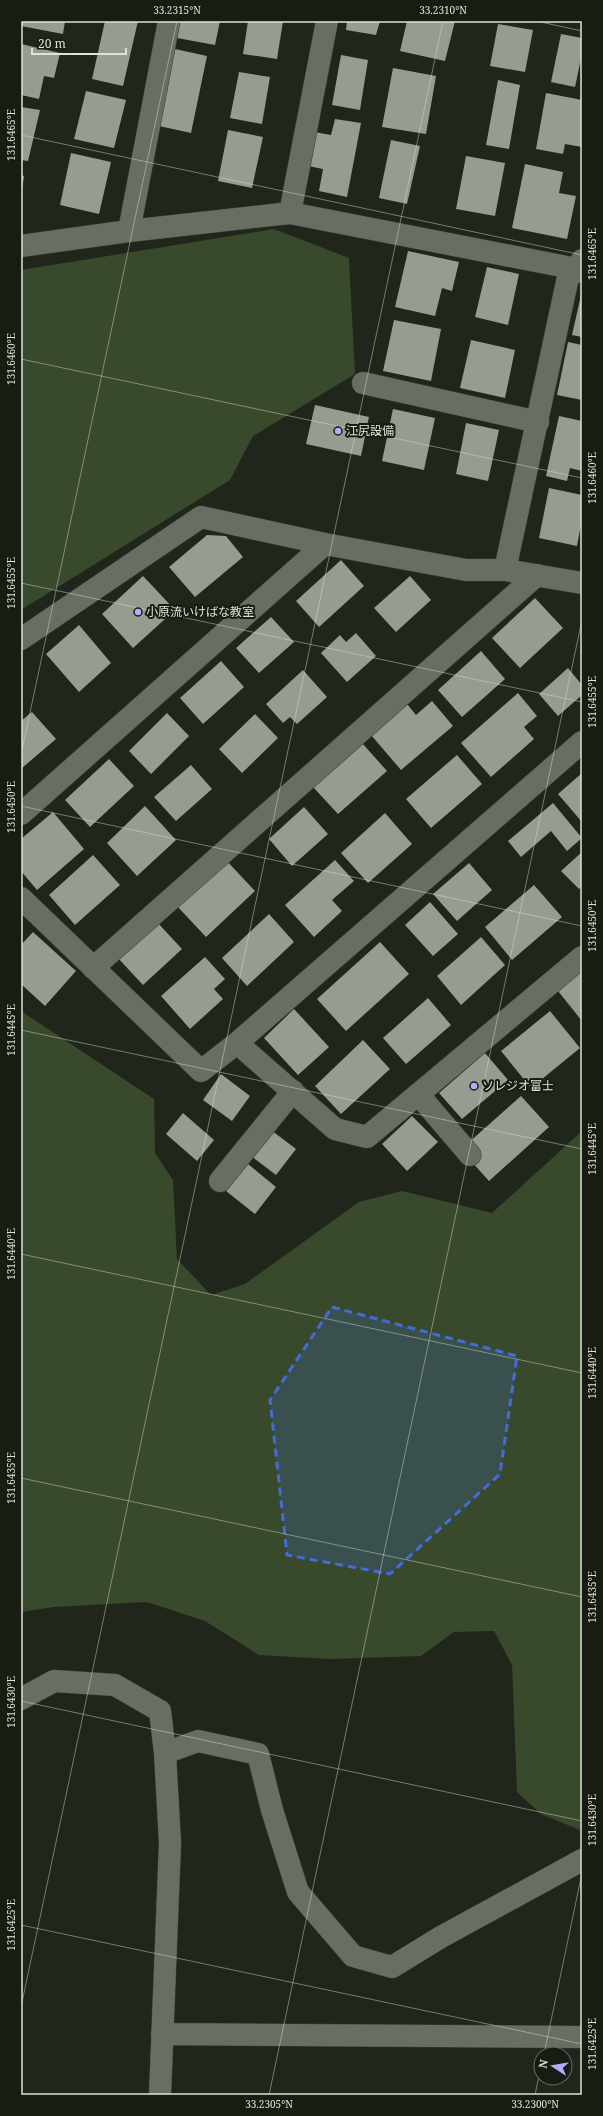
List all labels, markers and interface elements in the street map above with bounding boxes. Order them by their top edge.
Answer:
text: 33.2315°N [153,3,201,17]
text: 33.2310°N [419,3,467,17]
scale bar [32,30,126,56]
text: 20 m [38,35,66,52]
text: 131.6465°E [4,109,18,161]
text: 131.6465°E [585,228,599,280]
text: 131.6460°E [4,333,18,385]
place label: 江尻設備 [346,422,394,439]
marker: 江尻設備 [333,426,343,436]
text: 131.6460°E [585,452,599,504]
text: 131.6455°E [4,557,18,609]
place label: 小原流いけばな教室 [146,603,254,620]
marker: 小原流いけばな教室 [133,607,143,617]
text: 131.6455°E [585,676,599,728]
text: 131.6450°E [4,781,18,833]
text: 131.6450°E [585,900,599,952]
text: 131.6445°E [4,1004,18,1056]
place label: ソレジオ富士 [482,1077,554,1094]
marker: ソレジオ富士 [469,1081,479,1091]
text: 131.6445°E [585,1123,599,1175]
text: 131.6440°E [4,1228,18,1280]
text: 131.6440°E [585,1347,599,1399]
text: 131.6435°E [4,1452,18,1504]
text: 131.6435°E [585,1571,599,1623]
text: 131.6430°E [4,1676,18,1728]
text: 131.6430°E [585,1794,599,1846]
text: 131.6425°E [4,1899,18,1951]
text: 131.6425°E [585,2018,599,2070]
north arrow [533,2046,573,2086]
text: N [534,2058,551,2070]
text: 33.2305°N [245,2097,293,2111]
text: 33.2300°N [511,2097,559,2111]

